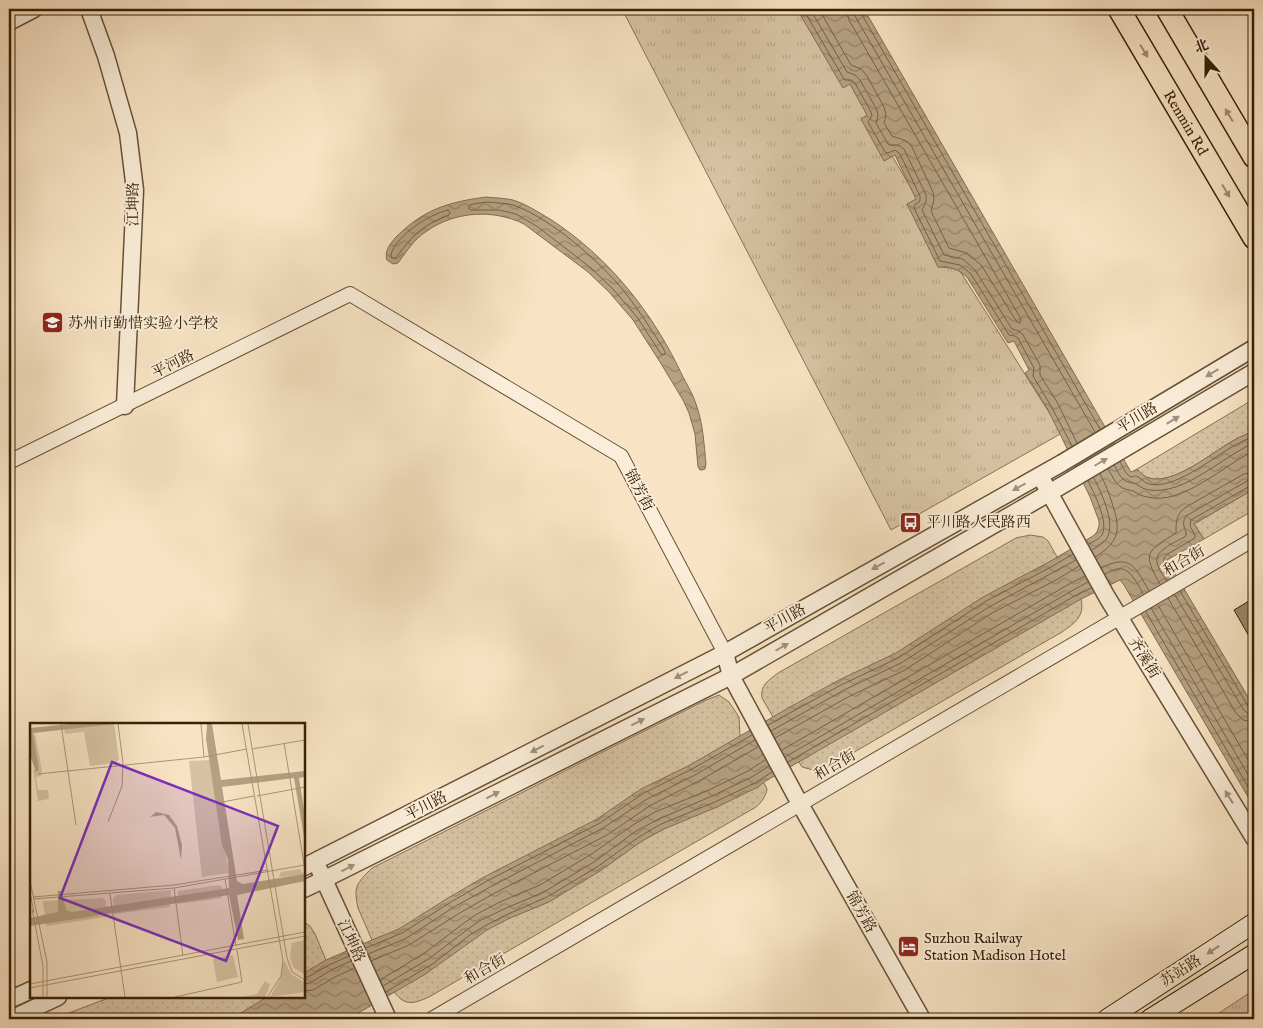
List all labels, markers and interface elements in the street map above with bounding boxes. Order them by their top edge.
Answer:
north arrow [1180,32,1230,82]
text: 北 [1192,36,1211,58]
one-way arrow [1139,44,1148,57]
street label: Renmin Rd [1159,87,1213,160]
one-way arrow [1225,108,1234,121]
street label: 江坤路 [124,181,143,227]
one-way arrow [1222,184,1231,197]
school or university icon: 苏州市勤惜实验小学校 [40,311,64,335]
place label: 苏州市勤惜实验小学校 [68,314,218,333]
street label: 平河路 [149,346,197,382]
one-way arrow [1206,369,1219,378]
street label: 平川路 [1113,398,1161,438]
one-way arrow [1166,416,1181,424]
one-way arrow [1094,458,1107,467]
street label: 锦芳街 [620,466,658,514]
one-way arrow [1013,482,1026,491]
bus stop icon: 平川路人民路西 [898,510,922,534]
place label: 平川路人民路西 [926,513,1031,532]
street label: 和合街 [1160,542,1208,580]
one-way arrow [871,562,885,571]
street label: 平川路 [761,600,809,638]
street label: 齐溪街 [1124,634,1164,682]
one-way arrow [775,642,789,651]
one-way arrow [674,671,689,679]
one-way arrow [631,718,646,727]
inset map [30,723,305,998]
one-way arrow [529,745,544,753]
street label: 和合街 [811,746,859,784]
street label: 平川路 [402,787,450,825]
one-way arrow [1224,790,1233,803]
one-way arrow [486,791,500,799]
one-way arrow [341,864,355,872]
street label: 锦芳路 [842,888,880,936]
street label: 江坤路 [333,917,369,965]
place label: Suzhou Railway Station Madison Hotel [924,929,1067,965]
hotel icon: Suzhou Railway Station Madison Hotel [896,935,920,959]
one-way arrow [1207,945,1220,955]
street label: 和合街 [461,950,509,988]
street label: 苏站路 [1157,951,1205,991]

